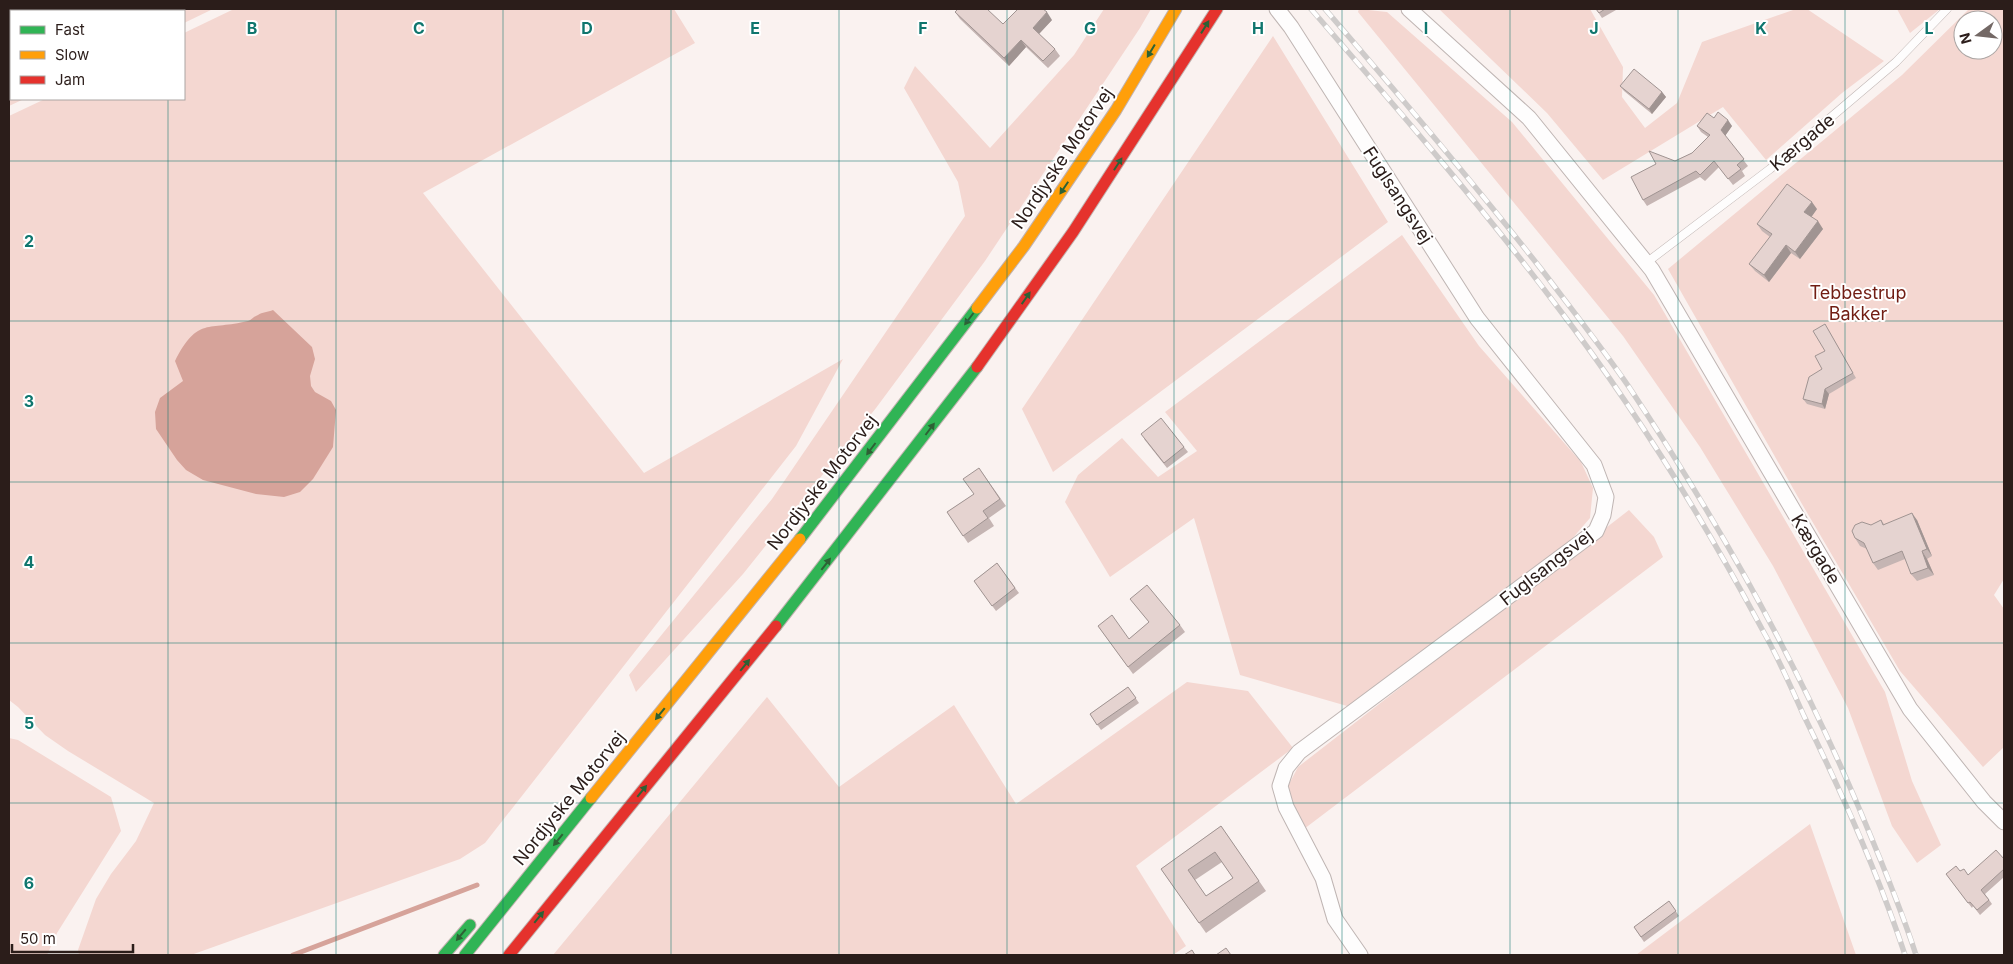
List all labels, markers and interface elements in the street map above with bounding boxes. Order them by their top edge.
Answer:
legend [10,10,185,100]
north arrow [1953,10,2003,60]
text: B [247,18,257,38]
text: C [413,18,425,38]
text: D [581,18,593,38]
text: E [750,18,760,38]
text: F [918,18,928,38]
text: G [1084,18,1096,38]
text: H [1252,18,1264,38]
text: I [1424,18,1428,38]
text: J [1589,18,1599,38]
text: K [1755,18,1767,38]
text: L [1924,18,1934,38]
text: Fast [55,20,85,39]
one-way arrow [1201,21,1210,34]
text: N [1955,31,1975,46]
one-way arrow [1147,44,1156,57]
text: Slow [55,45,89,64]
text: Jam [55,70,85,89]
street label: Nordjyske Motorvej [1007,83,1117,233]
street label: Kærgade [1765,109,1839,175]
street label: Fuglsangsvej [1359,143,1437,247]
one-way arrow [1113,157,1122,171]
one-way arrow [1059,181,1069,194]
text: 2 [24,231,34,251]
park label: Tebbestrup Bakker [1809,282,1907,324]
one-way arrow [1021,291,1031,305]
one-way arrow [963,312,974,325]
text: 3 [24,391,34,411]
street label: Nordjyske Motorvej [763,410,881,554]
one-way arrow [925,422,935,436]
one-way arrow [865,442,876,455]
street label: Kærgade [1787,510,1845,588]
street label: Fuglsangsvej [1496,524,1596,610]
text: 4 [24,552,35,572]
one-way arrow [821,558,832,571]
one-way arrow [739,659,750,672]
one-way arrow [654,707,665,720]
text: 5 [24,713,34,733]
street label: Nordjyske Motorvej [509,727,629,869]
one-way arrow [636,785,647,797]
one-way arrow [552,833,563,846]
text: 6 [24,873,34,893]
one-way arrow [534,911,545,924]
scale bar [12,922,134,954]
text: 50 m [20,929,56,948]
one-way arrow [456,929,467,942]

